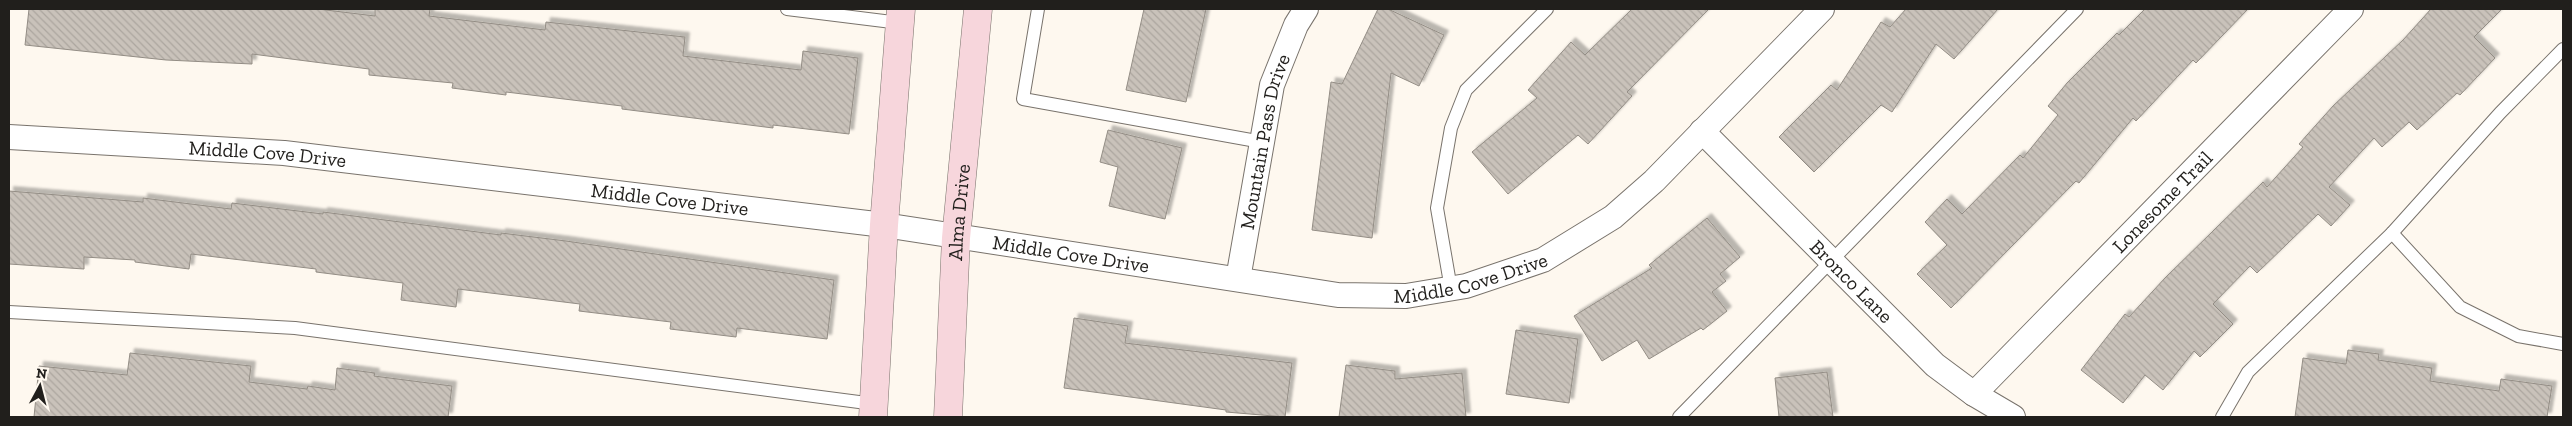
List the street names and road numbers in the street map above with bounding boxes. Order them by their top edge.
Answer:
street label: Mountain Pass Drive [1235,50,1295,231]
street label: Middle Cove Drive [188,135,348,172]
street label: Lonesome Trail [2107,146,2217,258]
street label: Alma Drive [943,163,975,261]
street label: Middle Cove Drive [590,178,750,221]
street label: Middle Cove Drive [991,230,1151,278]
street label: Bronco Lane [1805,235,1898,328]
street label: Middle Cove Drive [1394,247,1551,308]

